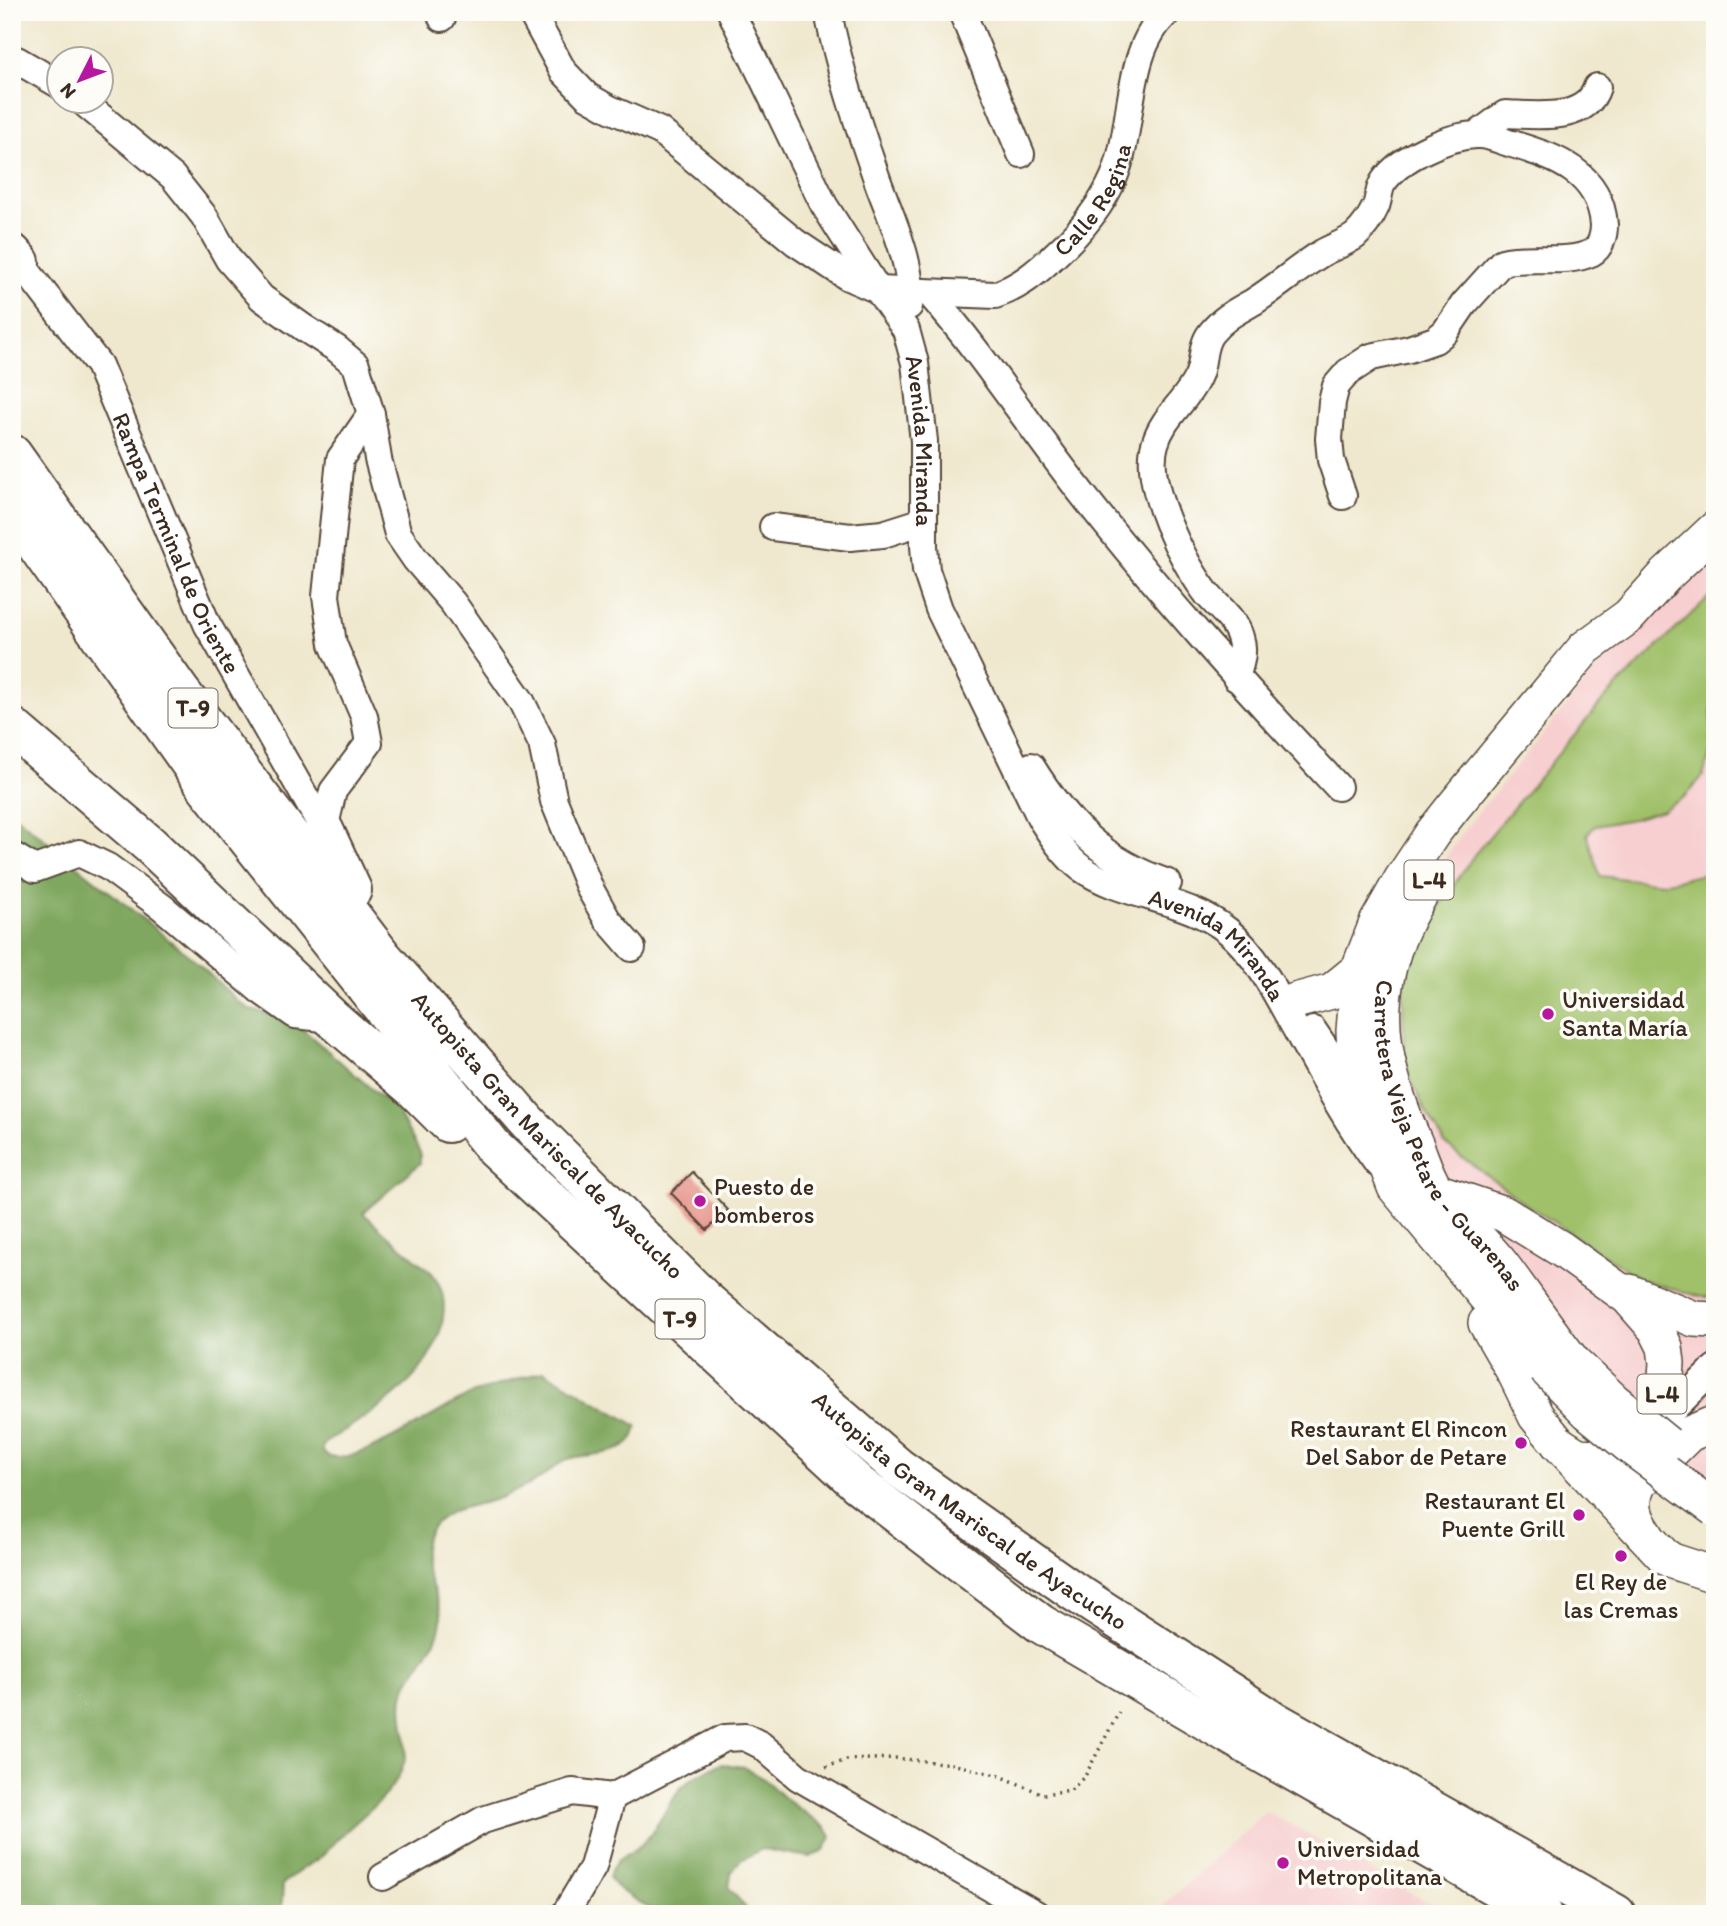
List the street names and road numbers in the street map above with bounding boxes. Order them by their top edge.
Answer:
street label: Calle Regina [1048,141,1137,262]
street label: Avenida Miranda [899,351,939,527]
street label: Rampa Terminal de Oriente [106,408,247,679]
road number: T-9 [168,688,218,728]
road number: L-4 [1404,860,1454,900]
street label: Avenida Miranda [1145,882,1293,1006]
street label: Carretera Vieja Petare - Guarenas [1369,978,1531,1296]
street label: Autopista Gran Mariscal de Ayacucho [406,985,691,1285]
road number: T-9 [656,1300,704,1338]
road number: L-4 [1638,1374,1686,1414]
street label: Autopista Gran Mariscal de Ayacucho [807,1385,1133,1636]

